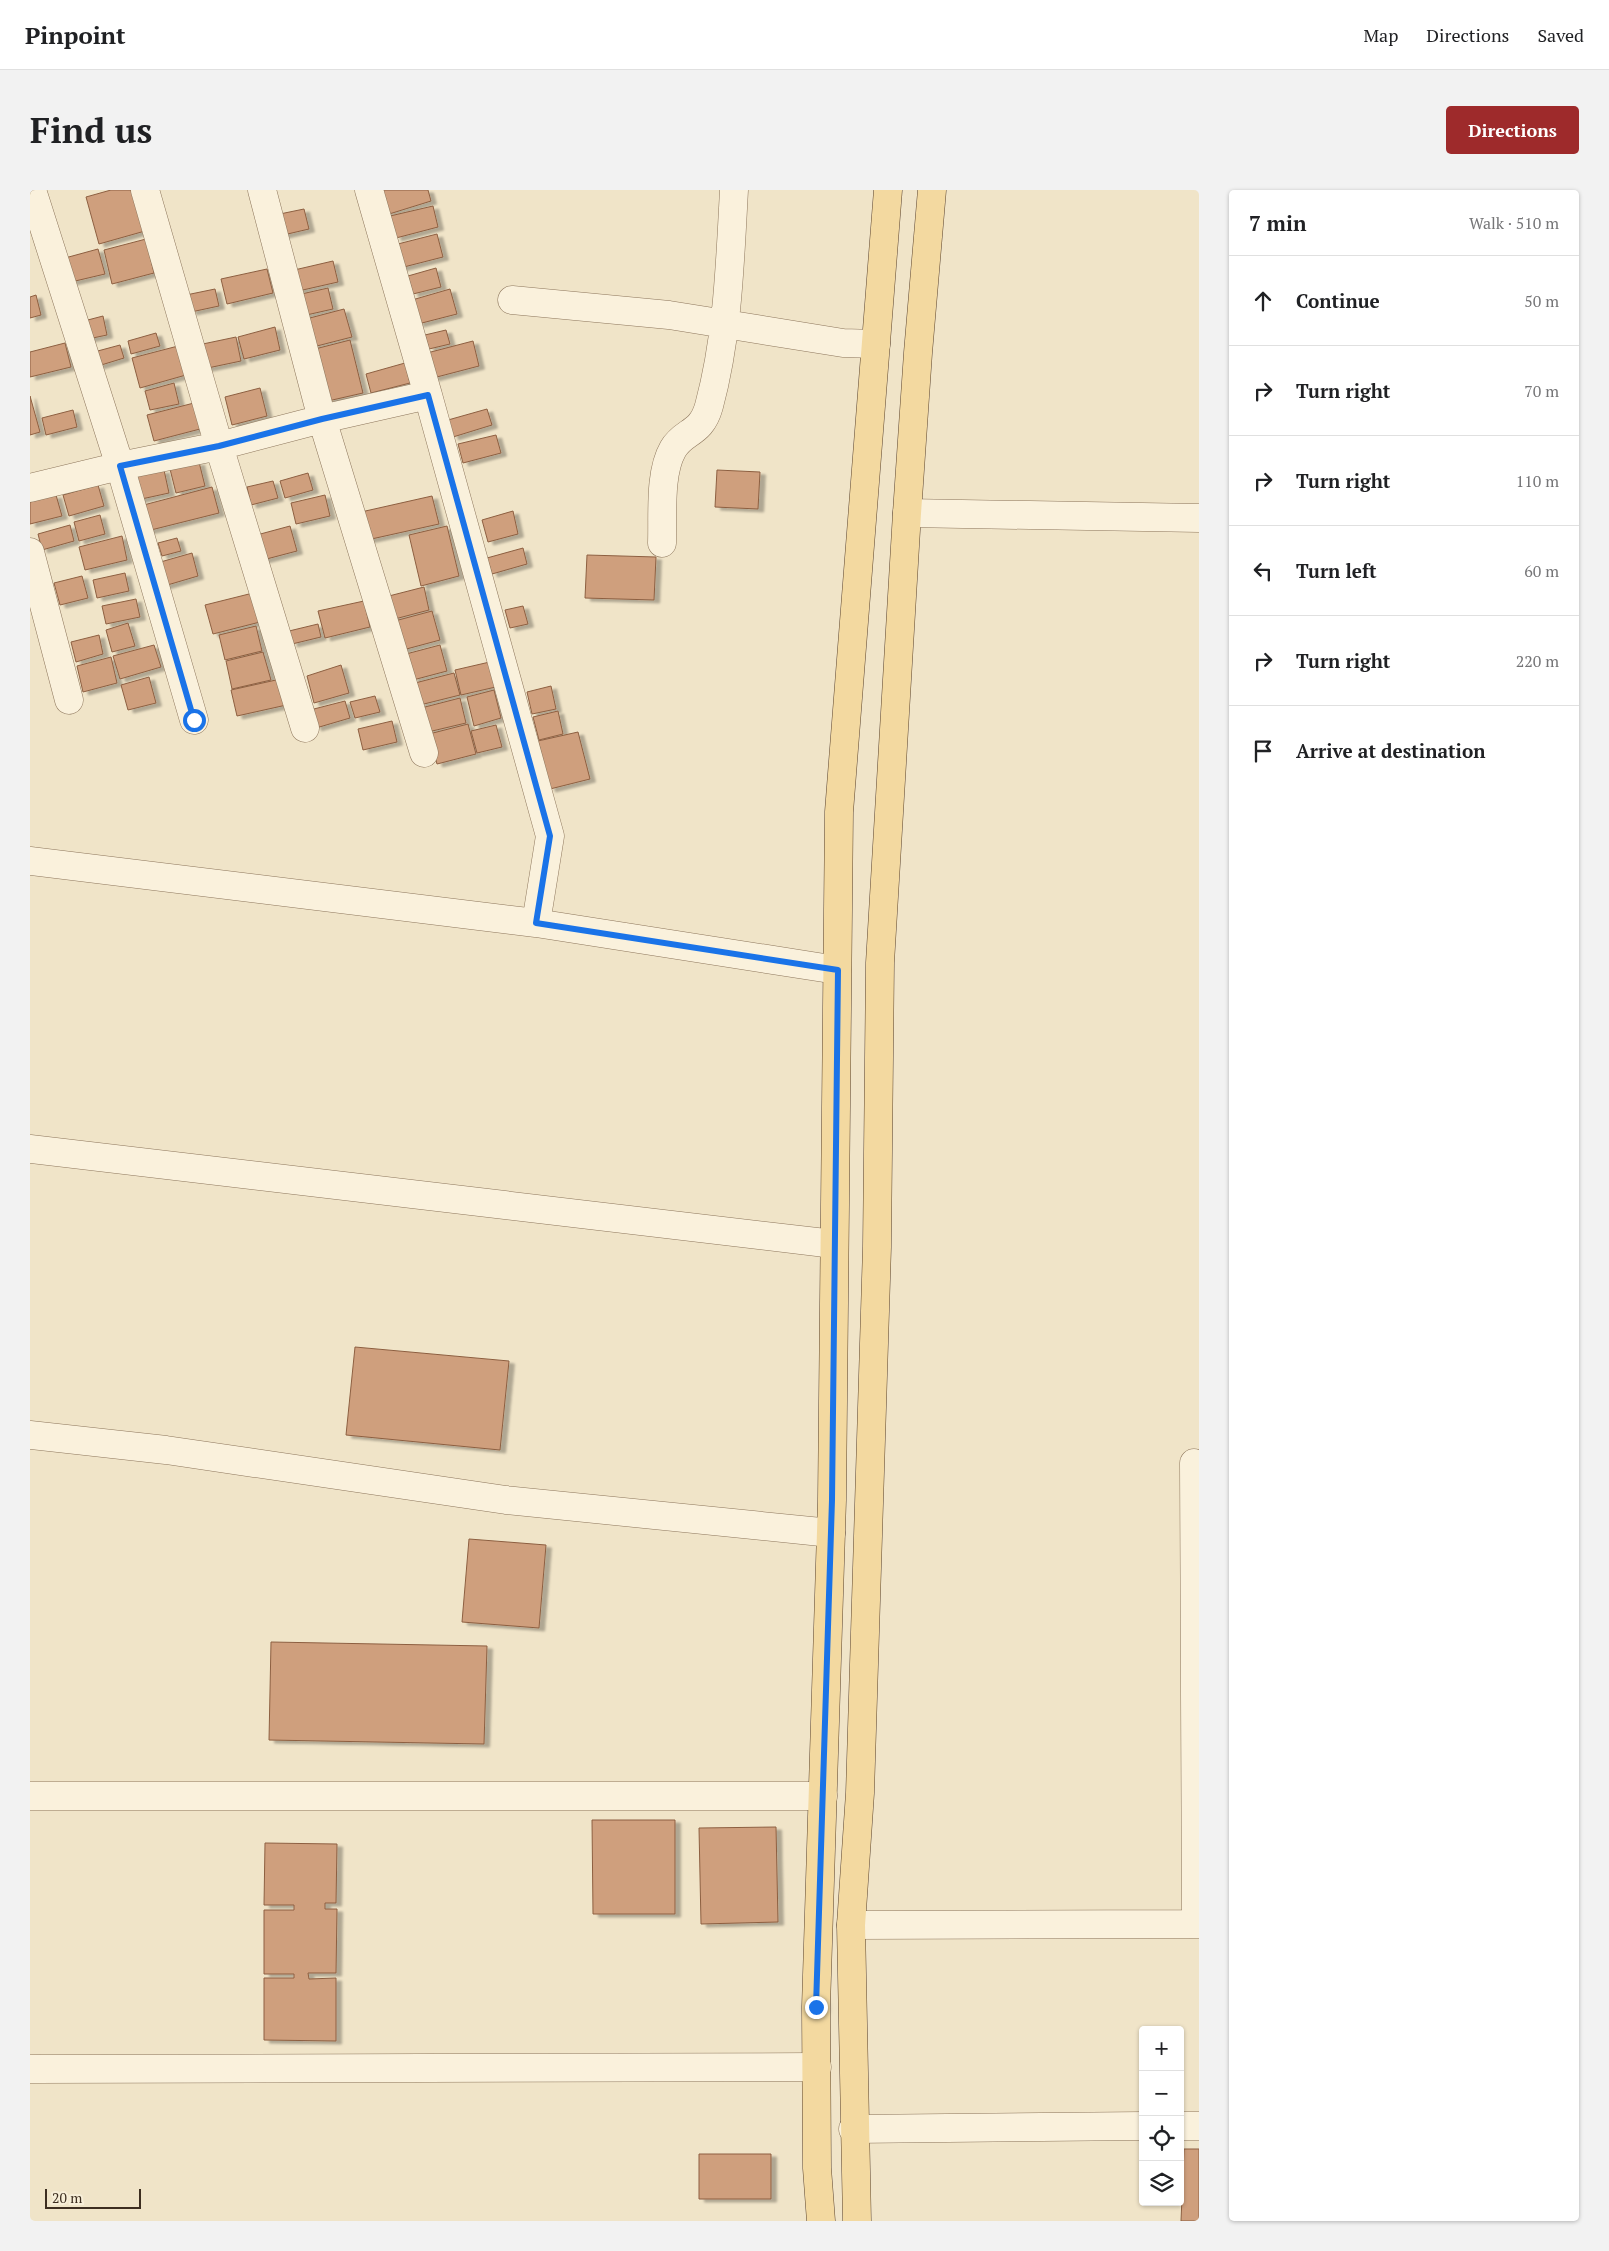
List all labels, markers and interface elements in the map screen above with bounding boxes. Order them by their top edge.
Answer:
text: Pinpoint [25,19,126,51]
text: Map [1363,23,1398,47]
text: Directions [1426,23,1509,47]
text: Saved [1537,23,1584,47]
button: Directions [1446,106,1579,154]
text: Find us [30,107,152,153]
text: 7 min [1249,209,1306,237]
text: Walk · 510 m [1469,212,1559,234]
icon: ahead [1249,287,1277,315]
text: Continue [1296,288,1380,313]
text: 50 m [1524,290,1559,312]
icon: right [1249,377,1277,405]
text: Turn right [1296,378,1390,403]
text: 70 m [1524,380,1559,402]
icon: right [1249,467,1277,495]
text: Turn right [1296,468,1390,493]
text: 110 m [1516,470,1559,492]
icon: left [1249,557,1277,585]
text: Turn left [1296,558,1377,583]
text: 60 m [1524,560,1559,582]
icon: right [1249,647,1277,675]
text: Turn right [1296,648,1390,673]
text: 220 m [1516,650,1559,672]
route start [183,709,206,732]
icon: arrive [1249,737,1277,765]
text: Arrive at destination [1296,738,1485,763]
route end [805,1996,828,2019]
map controls [1139,2026,1184,2206]
button: + [1139,2026,1184,2071]
button: − [1139,2071,1184,2116]
button: locate [1139,2116,1184,2161]
button: layers [1139,2161,1184,2206]
scale bar [45,2186,141,2209]
text: 20 m [52,2188,82,2207]

